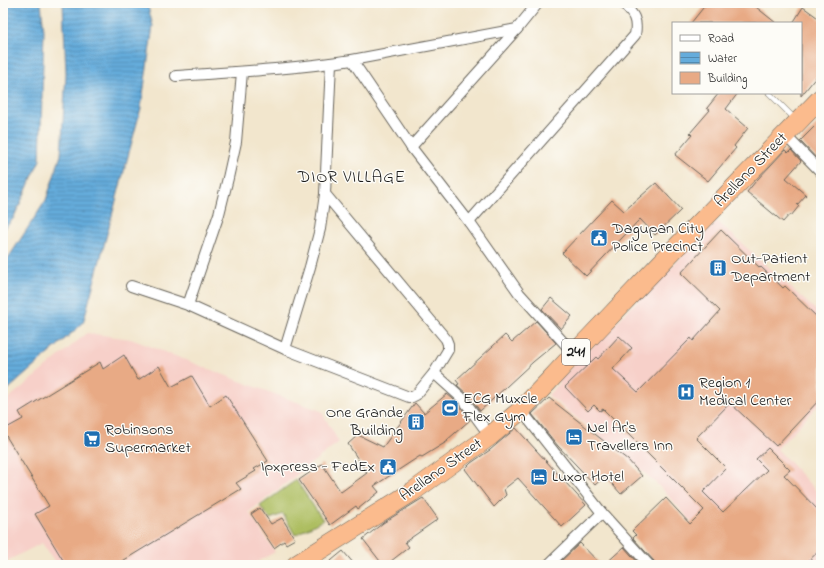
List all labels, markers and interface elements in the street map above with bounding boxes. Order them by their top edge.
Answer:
legend [672,22,802,94]
text: Road [708,30,734,48]
text: Water [708,50,737,68]
text: Building [707,70,747,89]
street label: Arellano Street [709,126,794,213]
district label: DIOR VILLAGE [297,165,406,190]
place label: Dagupan City Police Precinct [611,217,704,259]
public building icon: Dagupan City Police Precinct [589,228,609,248]
place label: Out-Patient Department [730,247,811,289]
building icon: Out-Patient Department [708,258,728,278]
road number: 241 [562,339,590,365]
place label: Region 1 Medical Center [699,371,792,413]
hospital icon: Region 1 Medical Center [676,382,696,402]
place label: ECG Muxcle Flex Gym [462,387,538,429]
sports icon: ECG Muxcle Flex Gym [440,398,460,418]
place label: One Grande Building [326,401,404,443]
building icon: One Grande Building [406,412,426,432]
place label: Nel Ar's Travellers Inn [587,416,673,458]
place label: Robinsons Supermarket [105,418,191,460]
hotel icon: Nel Ar's Travellers Inn [564,427,584,447]
supermarket icon: Robinsons Supermarket [82,429,102,449]
street label: Arellano Street [395,432,488,508]
place label: Ipxpress - FedEx [261,455,375,479]
public building icon: Ipxpress - FedEx [378,457,398,477]
place label: Luxor Hotel [552,465,624,489]
hotel icon: Luxor Hotel [529,467,549,487]

